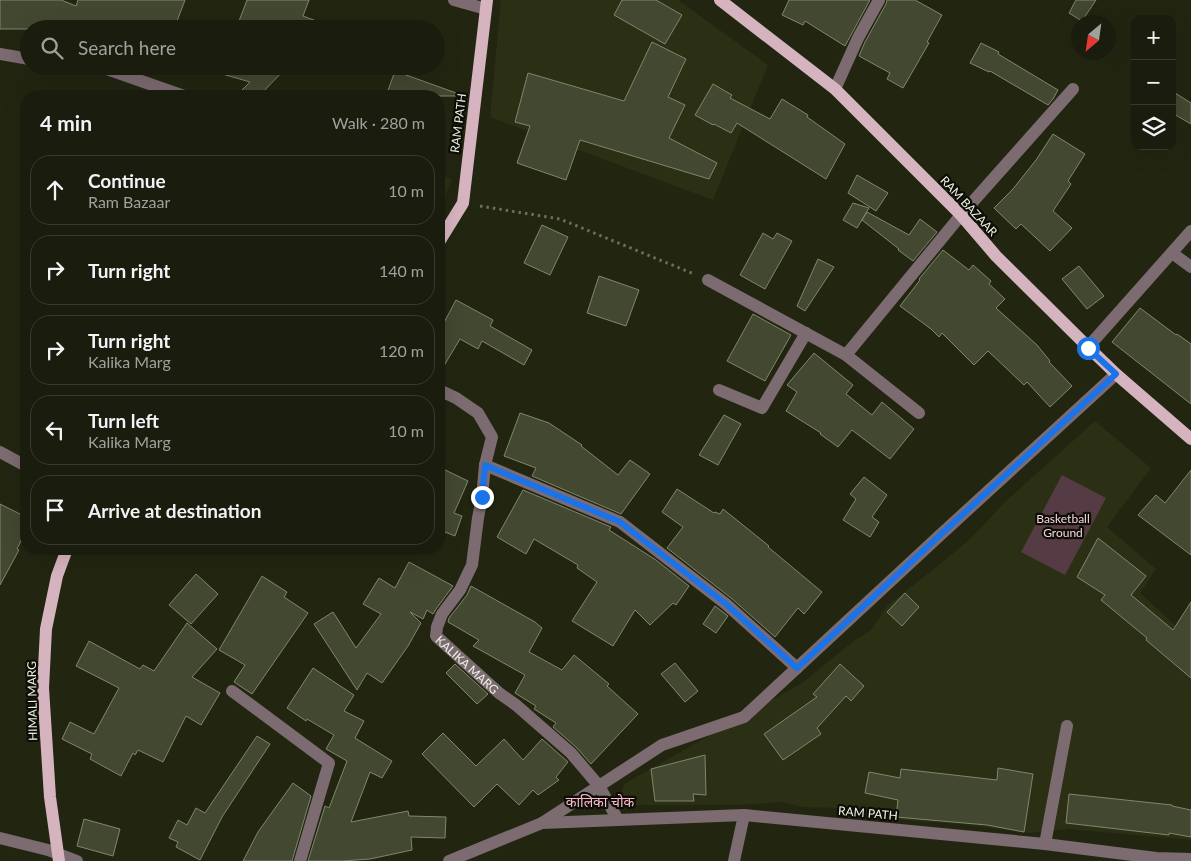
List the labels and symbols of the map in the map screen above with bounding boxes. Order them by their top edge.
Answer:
north arrow [1071,15,1116,60]
street label: RAM PATH [447,92,469,154]
street label: RAM BAZAAR [937,173,1001,239]
route start [1077,337,1100,360]
route end [471,486,494,509]
park label: Basketball Ground [1036,511,1090,540]
street label: KALIKA MARG [433,632,502,697]
street label: HIMALI MARG [24,661,40,741]
district label: कालिका चोक [566,793,635,810]
street label: RAM PATH [837,803,899,823]

